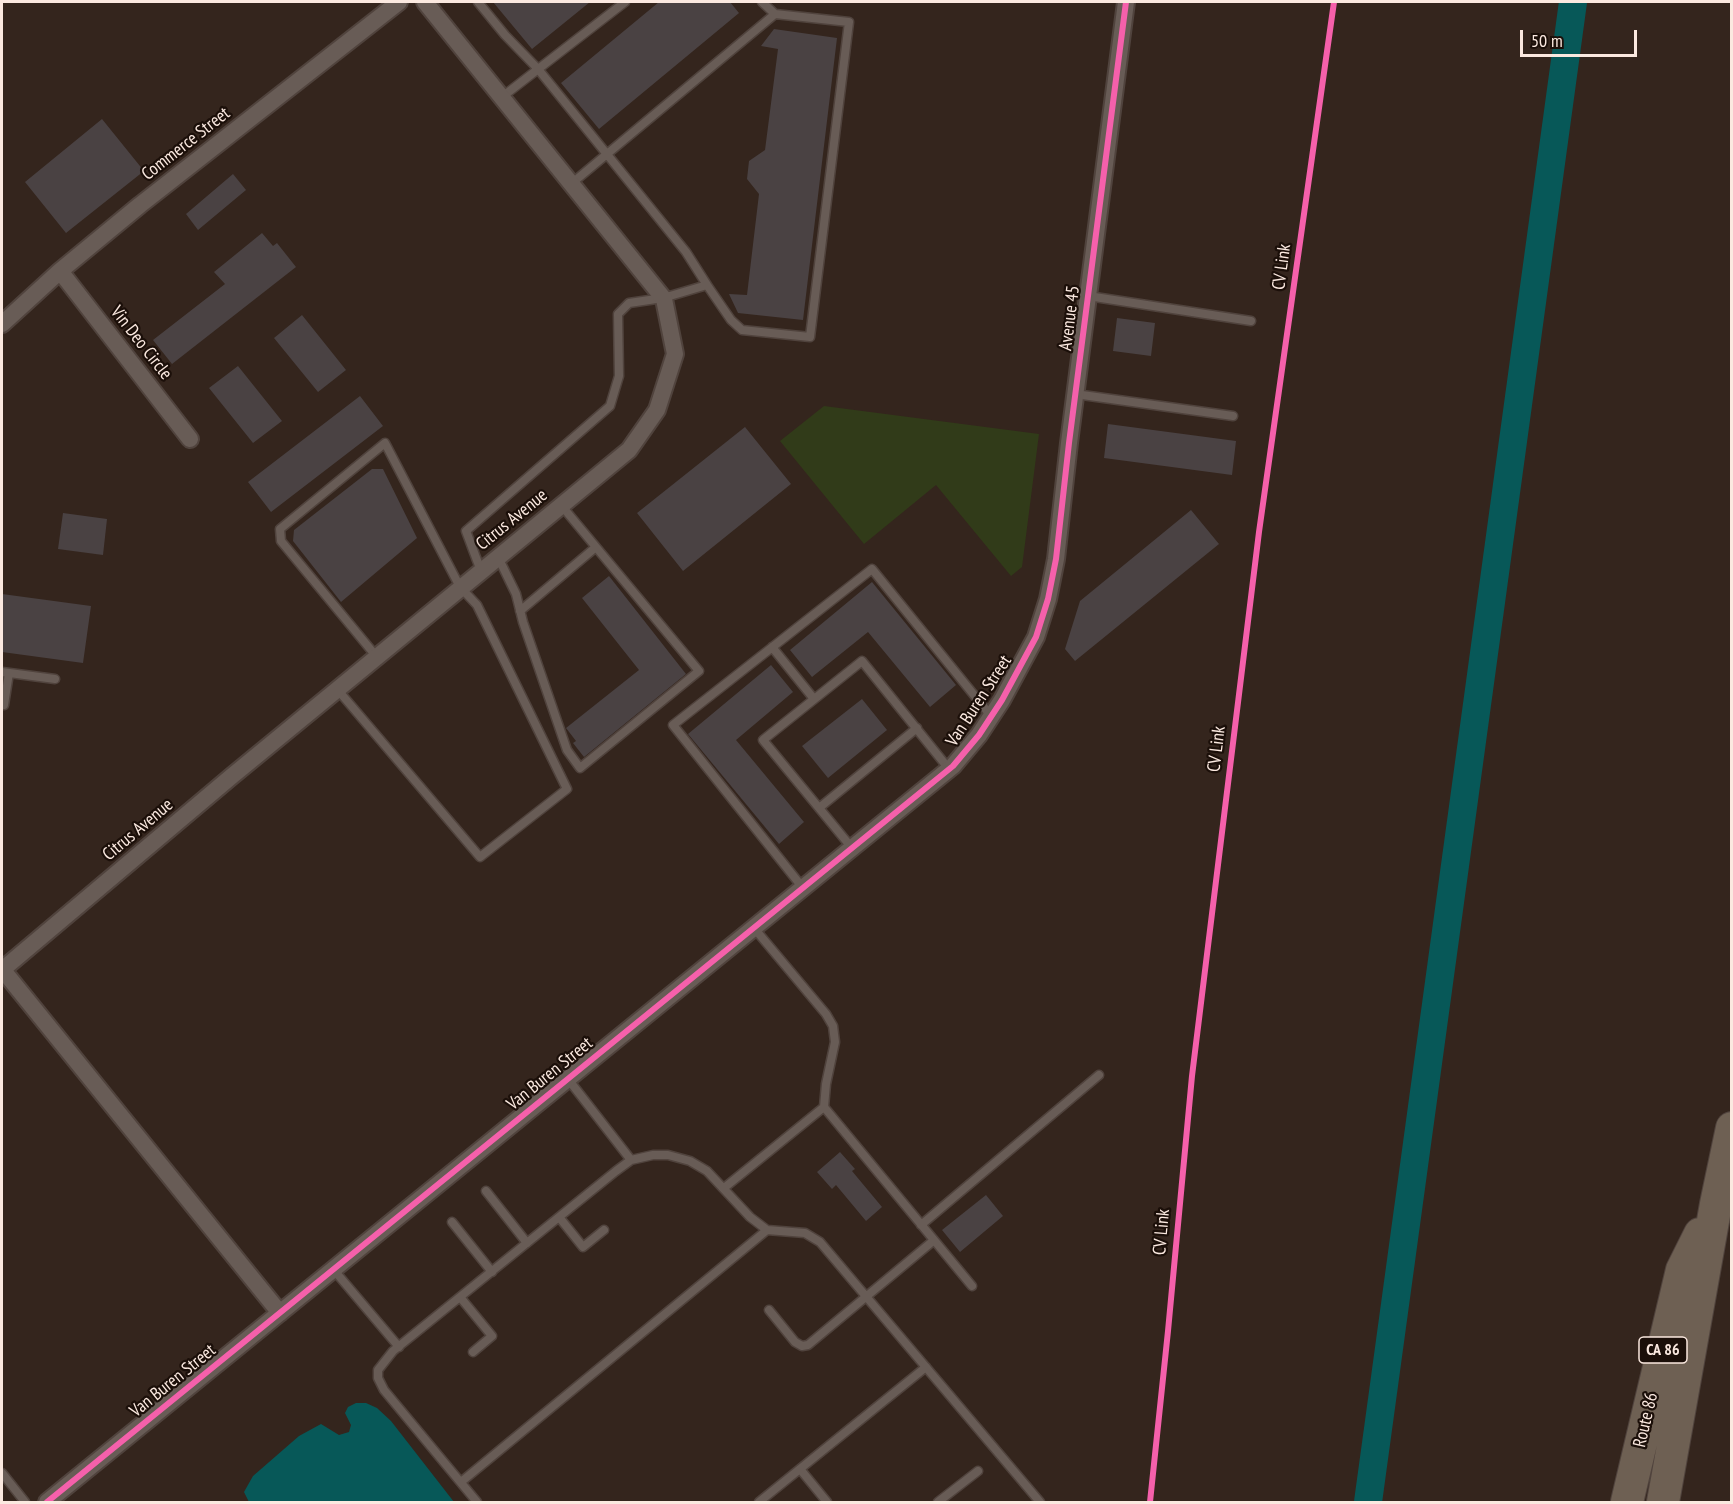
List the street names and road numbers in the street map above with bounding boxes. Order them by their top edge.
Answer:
street label: Commerce Street [138,103,234,185]
street label: CV Link [1268,243,1296,291]
street label: Avenue 45 [1055,284,1085,352]
street label: Vin Deo Circle [106,302,176,384]
street label: Citrus Avenue [472,485,552,555]
street label: Van Buren Street [942,651,1016,751]
street label: CV Link [1203,725,1231,773]
street label: Citrus Avenue [98,794,178,866]
street label: Van Buren Street [503,1033,597,1115]
street label: CV Link [1149,1208,1175,1256]
road number: CA 86 [1639,1337,1687,1363]
street label: Van Buren Street [126,1340,220,1422]
street label: Route 86 [1629,1390,1663,1450]

